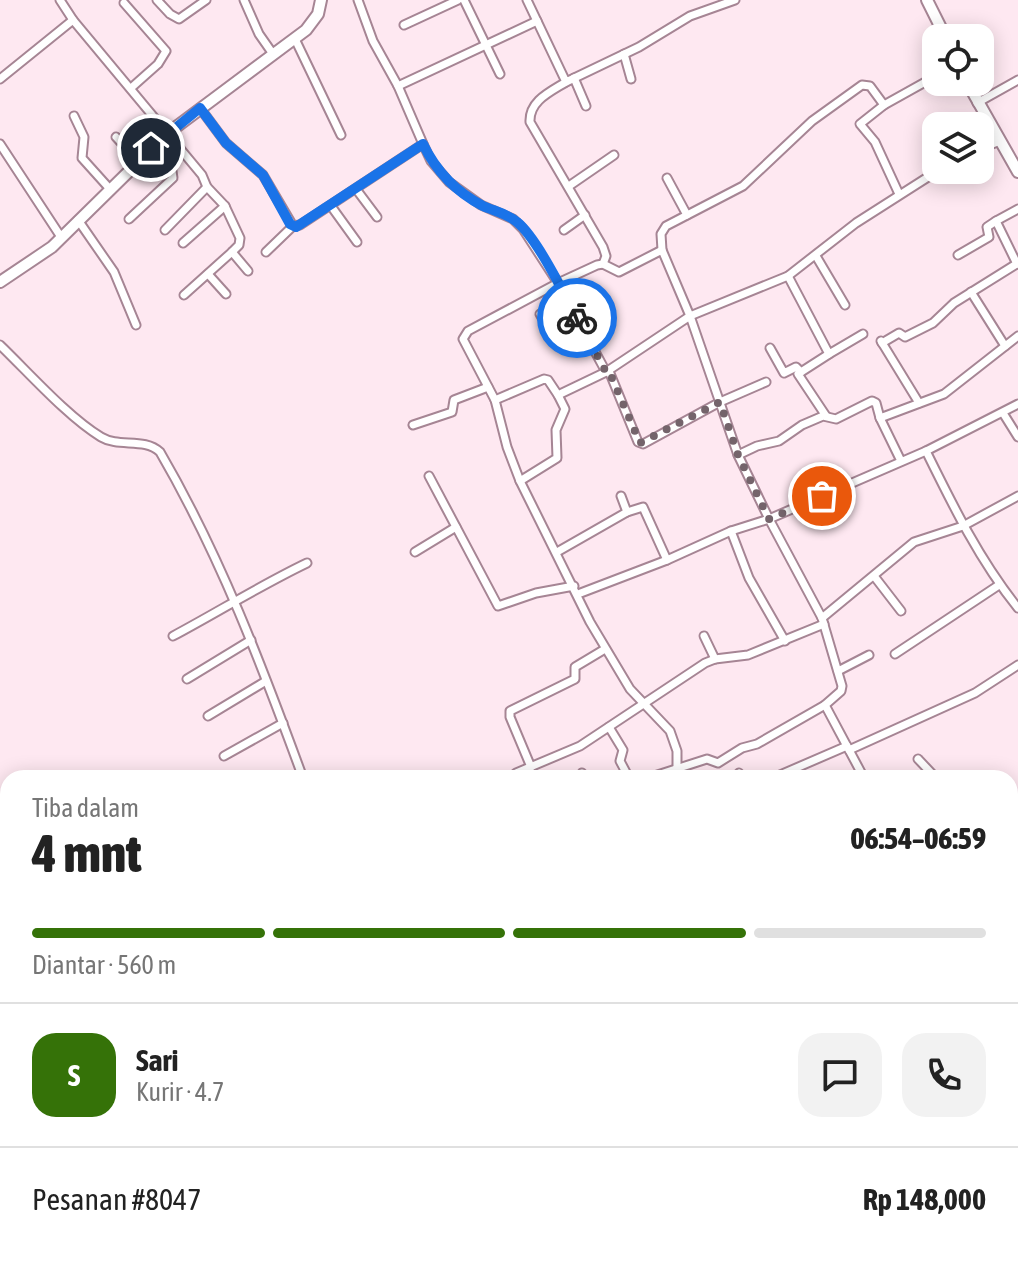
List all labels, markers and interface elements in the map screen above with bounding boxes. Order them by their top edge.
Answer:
map controls [922,24,994,184]
button: locate [922,24,994,96]
button: layers [922,112,994,184]
pin [117,114,185,182]
icon: home [129,126,173,170]
courier [537,278,617,358]
icon: bike [555,296,599,340]
pin [788,462,856,530]
icon: bag [800,474,844,518]
text: Tiba dalam [32,793,139,823]
text: 06:54–06:59 [851,821,986,855]
text: 4 mnt [32,823,141,883]
text: Diantar · 560 m [32,950,176,980]
button: chat [798,1033,882,1117]
button: phone [902,1033,986,1117]
text: Sari [136,1043,178,1077]
text: S [68,1058,80,1092]
text: Kurir · 4.7 [136,1077,224,1107]
text: Pesanan #8047 [32,1182,201,1216]
text: Rp 148,000 [863,1182,986,1216]

